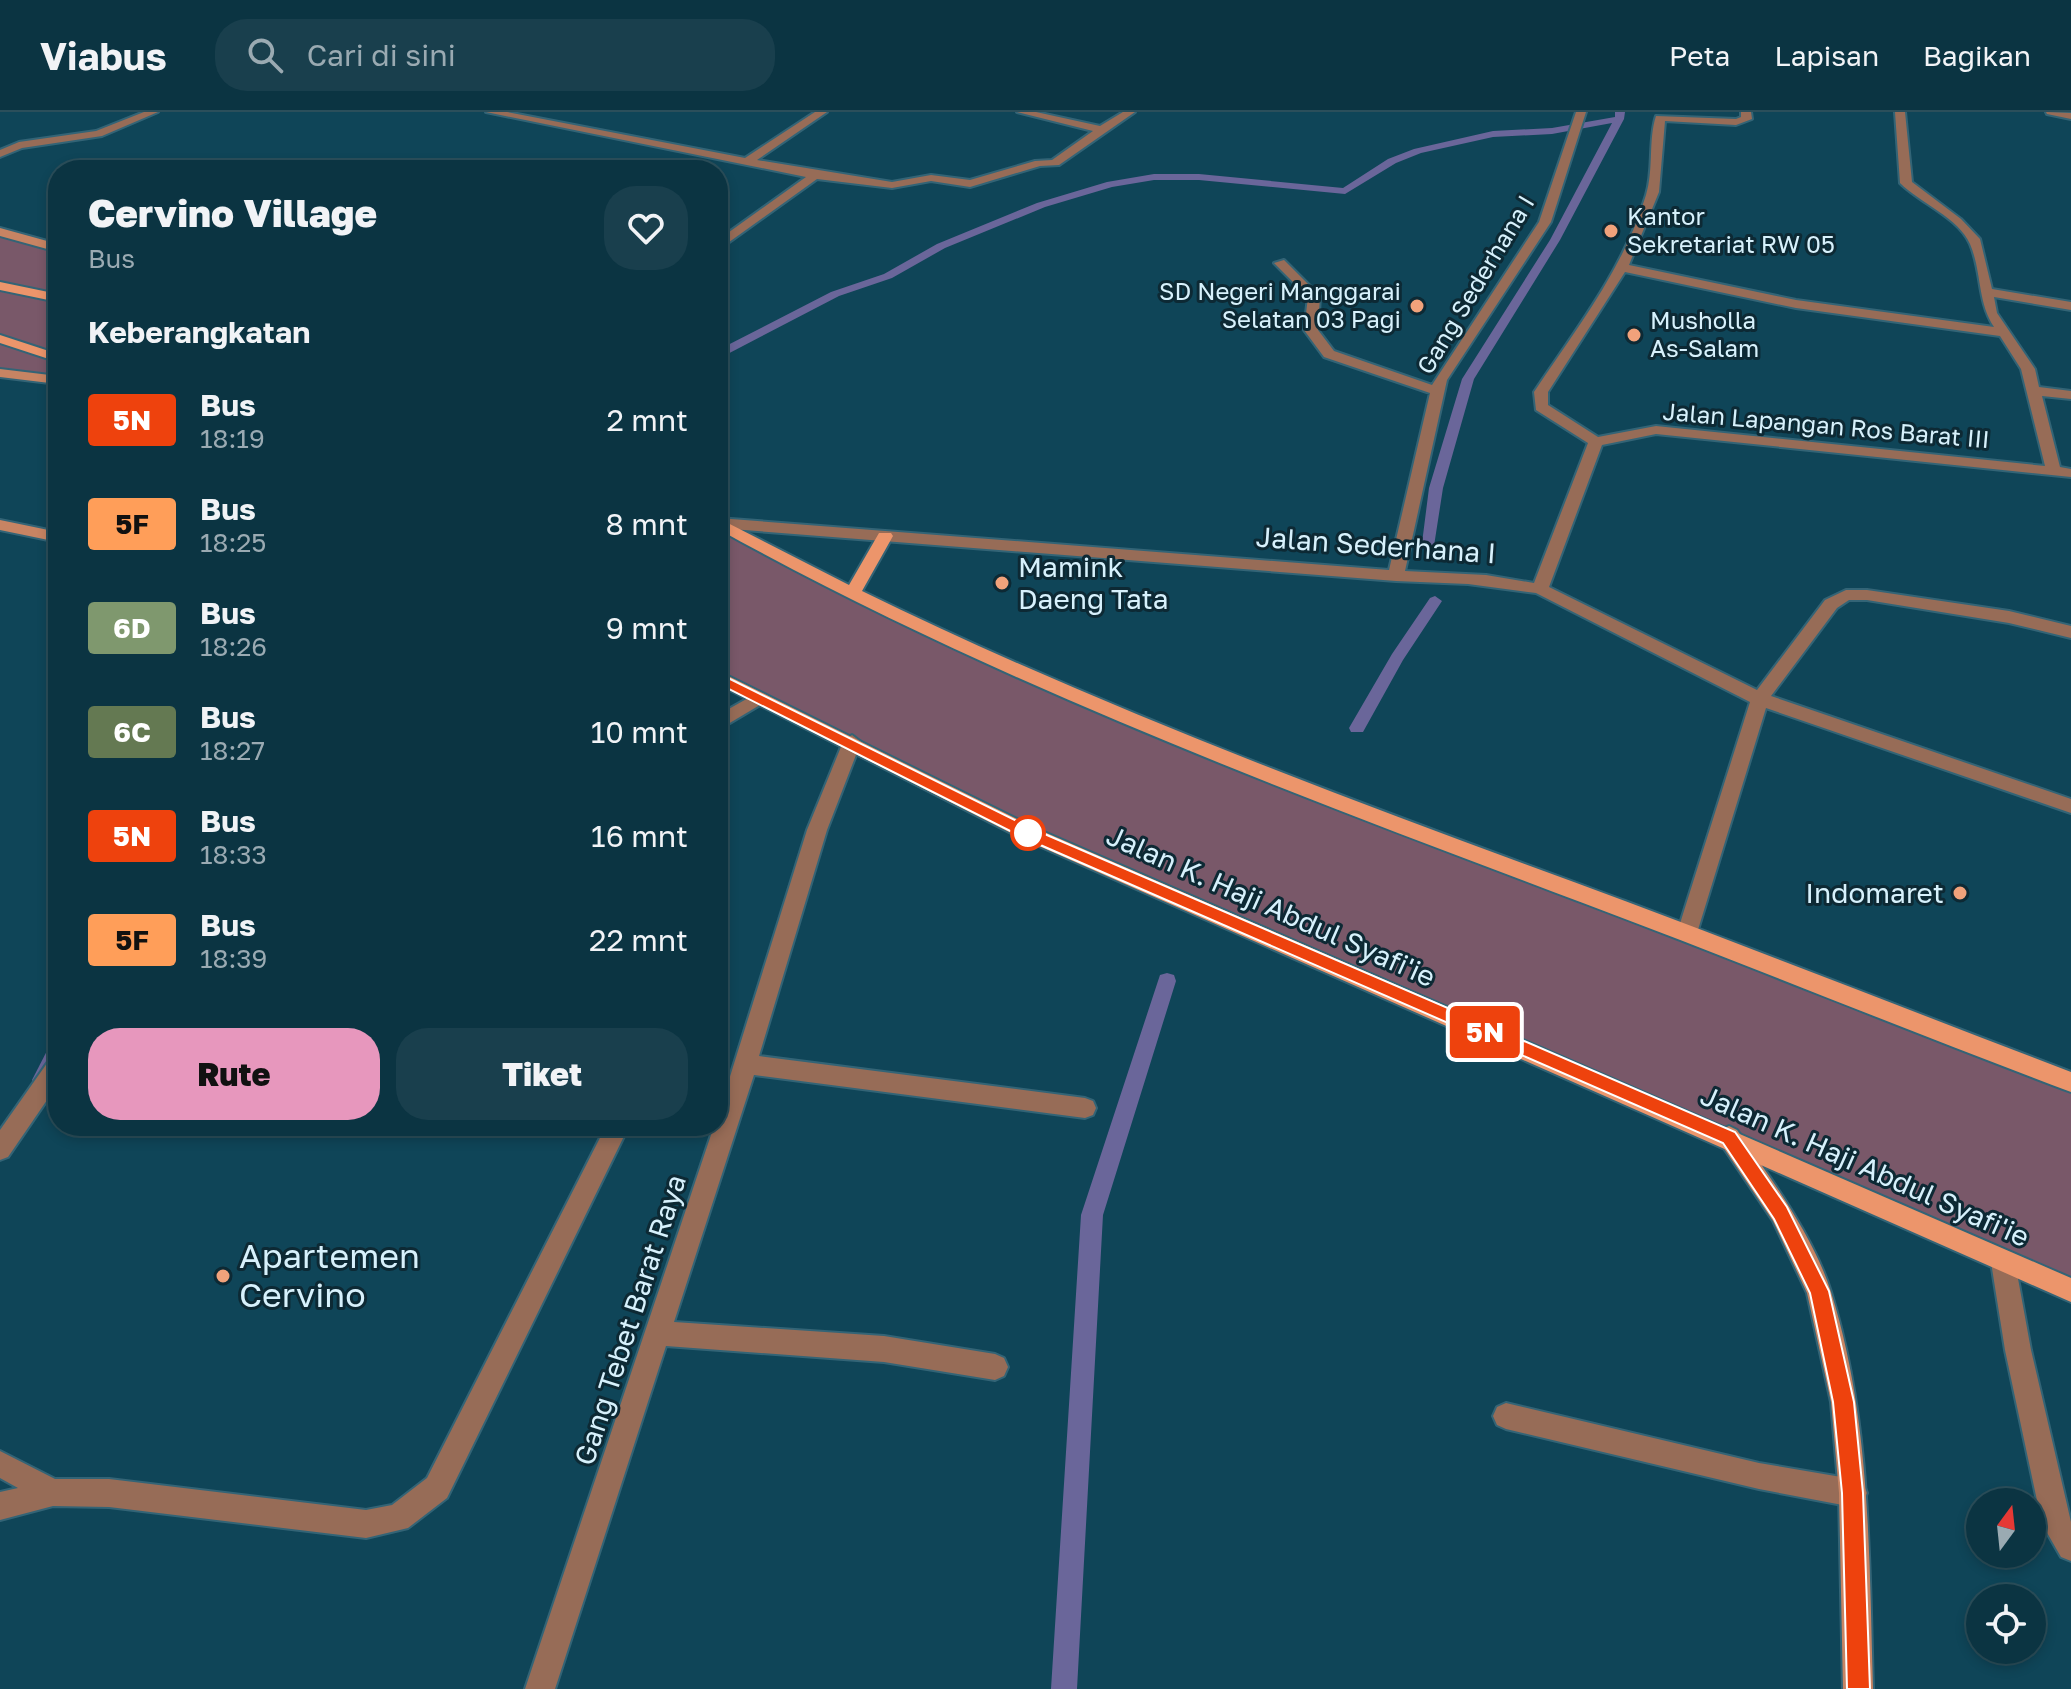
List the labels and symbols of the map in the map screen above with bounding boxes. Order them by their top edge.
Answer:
street label: Gang Sederhana I [1410,190,1540,379]
place label: Kantor Sekretariat RW 05 [1627,201,1835,258]
marker: Kantor Sekretariat RW 05 [1602,222,1620,240]
place label: SD Negeri Manggarai Selatan 03 Pagi [1159,276,1401,333]
marker: SD Negeri Manggarai Selatan 03 Pagi [1408,297,1426,315]
place label: Musholla As-Salam [1650,305,1759,362]
marker: Musholla As-Salam [1625,326,1643,344]
street label: Jalan Lapangan Ros Barat III [1661,396,1991,453]
street label: Jalan Sederhana I [1255,520,1497,569]
place label: Mamink Daeng Tata [1018,550,1169,615]
marker: Mamink Daeng Tata [993,574,1011,592]
unlabelled marker [1011,816,1045,850]
street label: Jalan K. Haji Abdul Syafi'ie [1102,818,1441,993]
place label: Indomaret [1805,876,1944,909]
marker: Indomaret [1951,884,1969,902]
line badge: 5N [1449,1006,1521,1058]
street label: Jalan K. Haji Abdul Syafi'ie [1696,1078,2035,1253]
street label: Gang Tebet Barat Raya [567,1170,692,1469]
place label: Apartemen Cervino [239,1235,420,1314]
marker: Apartemen Cervino [214,1267,232,1285]
north arrow [1966,1488,2046,1568]

